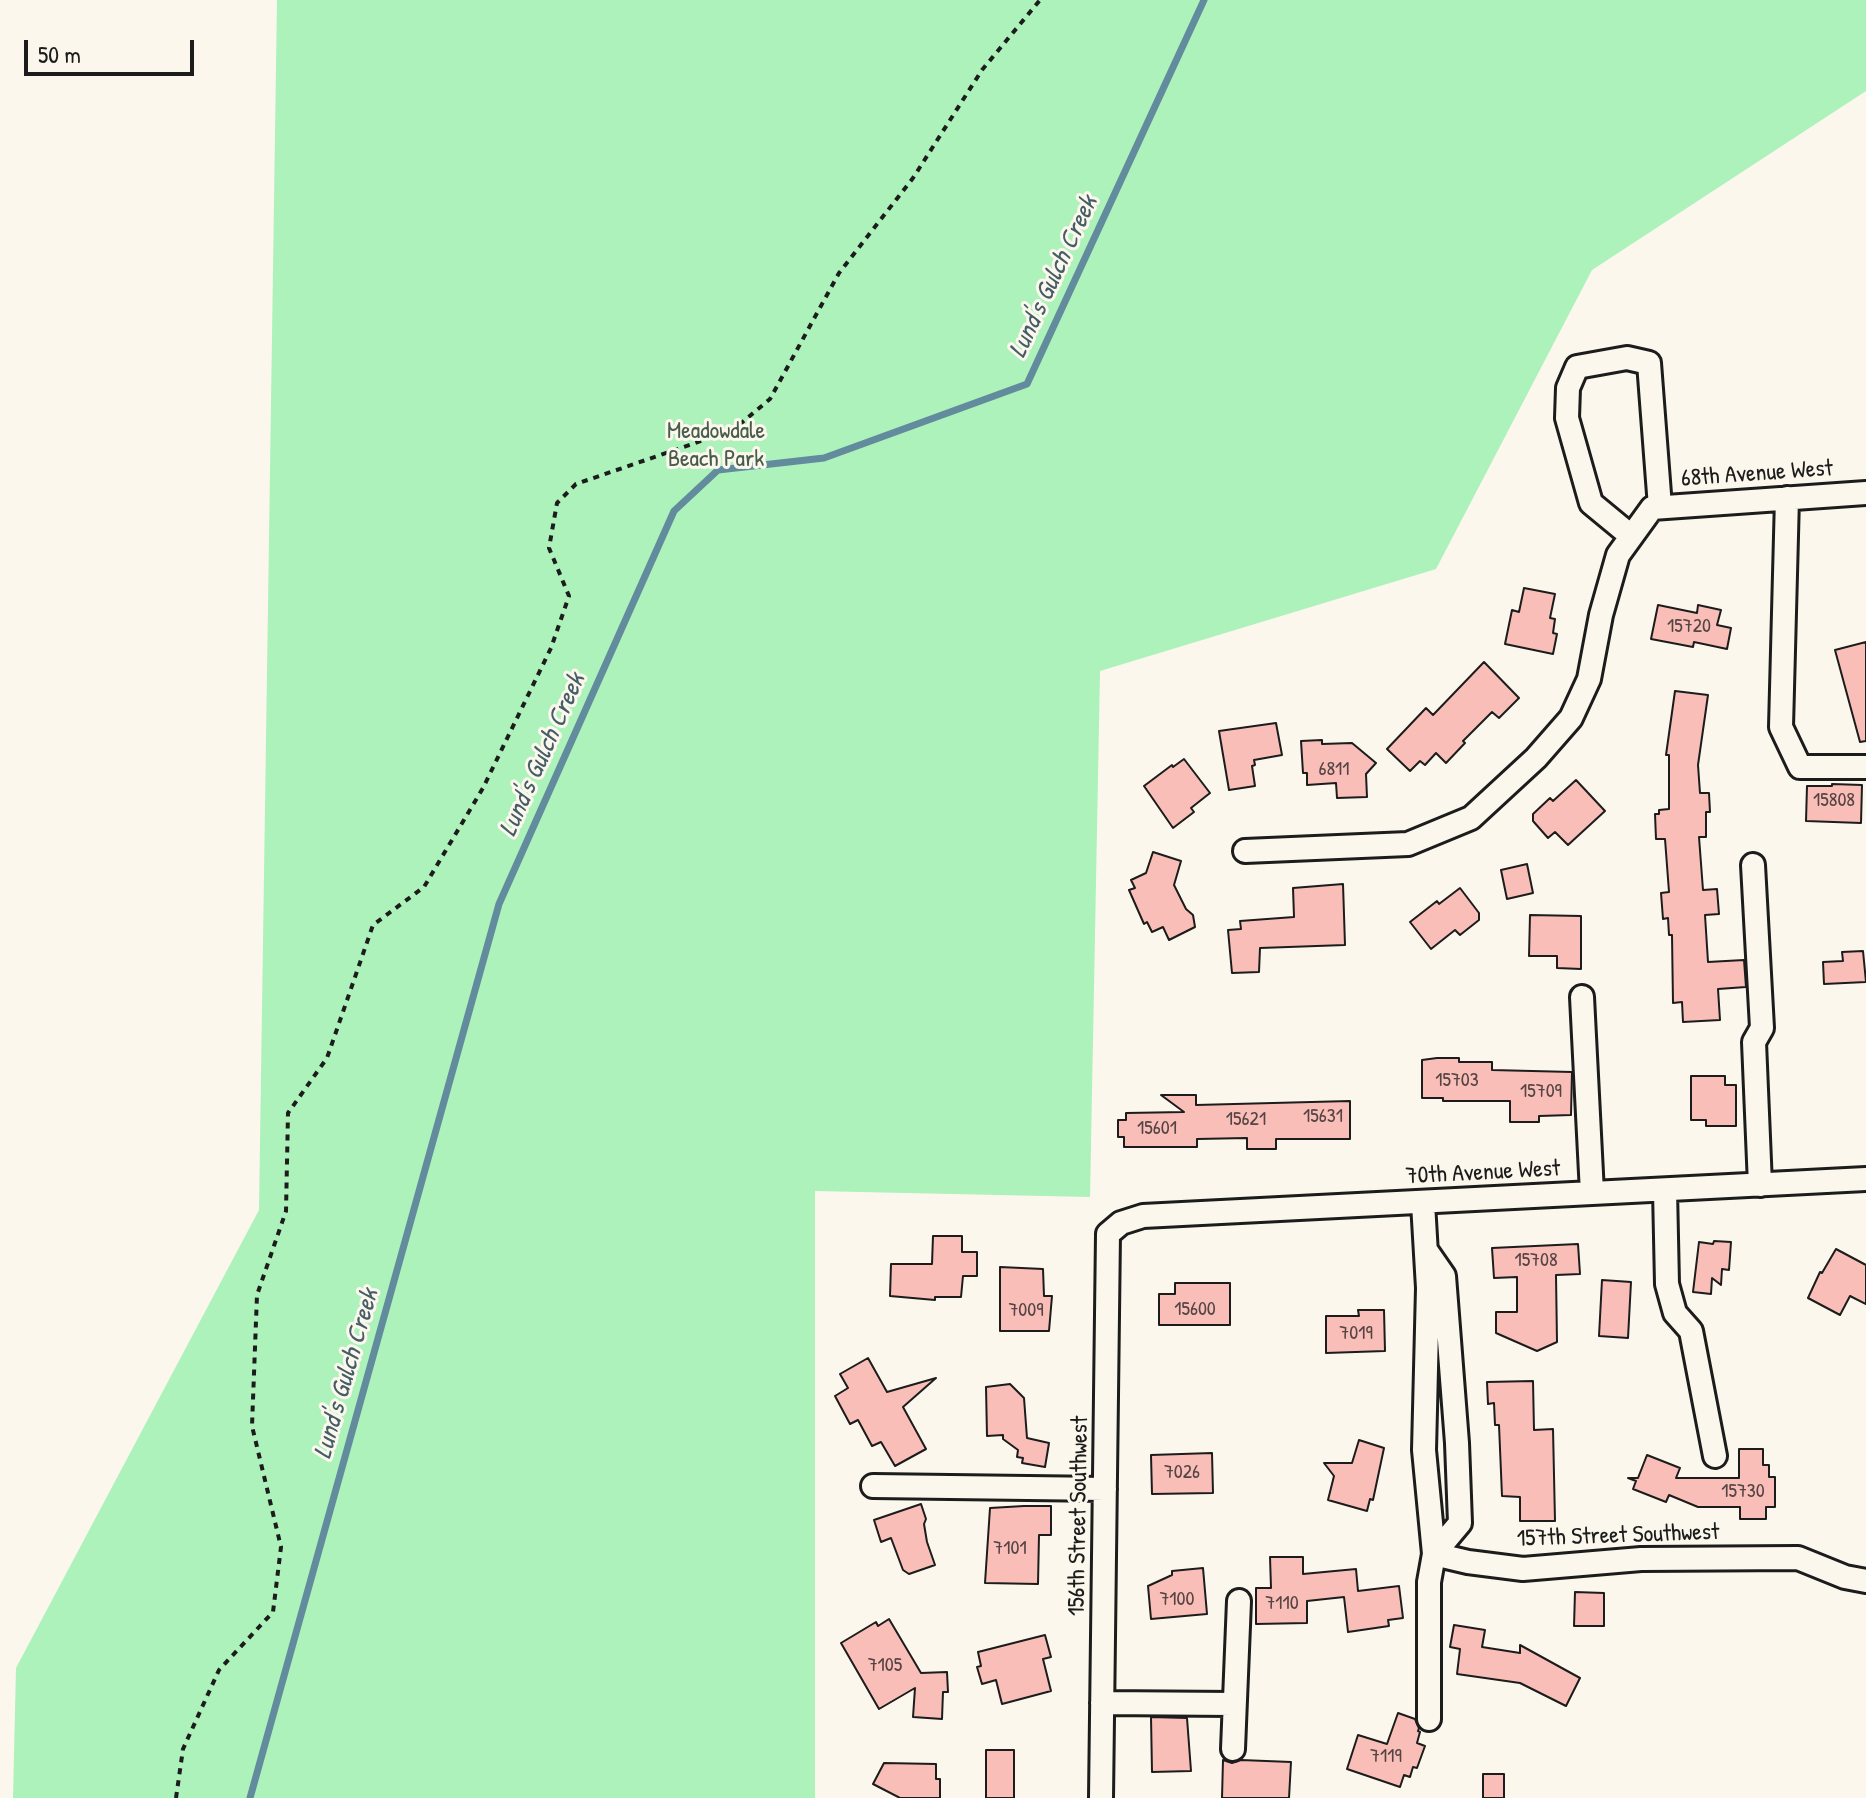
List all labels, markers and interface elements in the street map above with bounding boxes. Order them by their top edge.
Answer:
scale bar [28,24,198,74]
text: 50 m [38,38,81,70]
water label: Lund's Gulch Creek [1003,191,1105,363]
park label: Meadowdale Beach Park [667,418,765,474]
street label: 68th Avenue West [1680,454,1834,494]
house number: 15720 [1667,615,1711,639]
water label: Lund's Gulch Creek [493,669,593,841]
house number: 6811 [1318,758,1350,782]
house number: 15808 [1813,789,1855,813]
house number: 15703 [1435,1069,1479,1093]
house number: 15709 [1520,1080,1562,1104]
house number: 15631 [1303,1105,1343,1129]
house number: 15621 [1226,1108,1266,1132]
house number: 15601 [1137,1117,1177,1141]
street label: 70th Avenue West [1405,1155,1561,1191]
house number: 15708 [1514,1249,1558,1273]
water label: Lund's Gulch Creek [308,1286,386,1462]
house number: 15600 [1174,1298,1216,1322]
house number: 7009 [1008,1299,1044,1323]
house number: 7019 [1339,1322,1373,1346]
street label: 156th Street Southwest [1063,1416,1095,1616]
house number: 7026 [1164,1461,1200,1485]
house number: 15730 [1721,1480,1765,1504]
street label: 157th Street Southwest [1516,1518,1720,1554]
house number: 7101 [993,1537,1027,1561]
house number: 7100 [1159,1588,1195,1612]
house number: 7110 [1265,1592,1299,1616]
house number: 7105 [868,1654,902,1678]
house number: 7119 [1370,1745,1402,1769]

